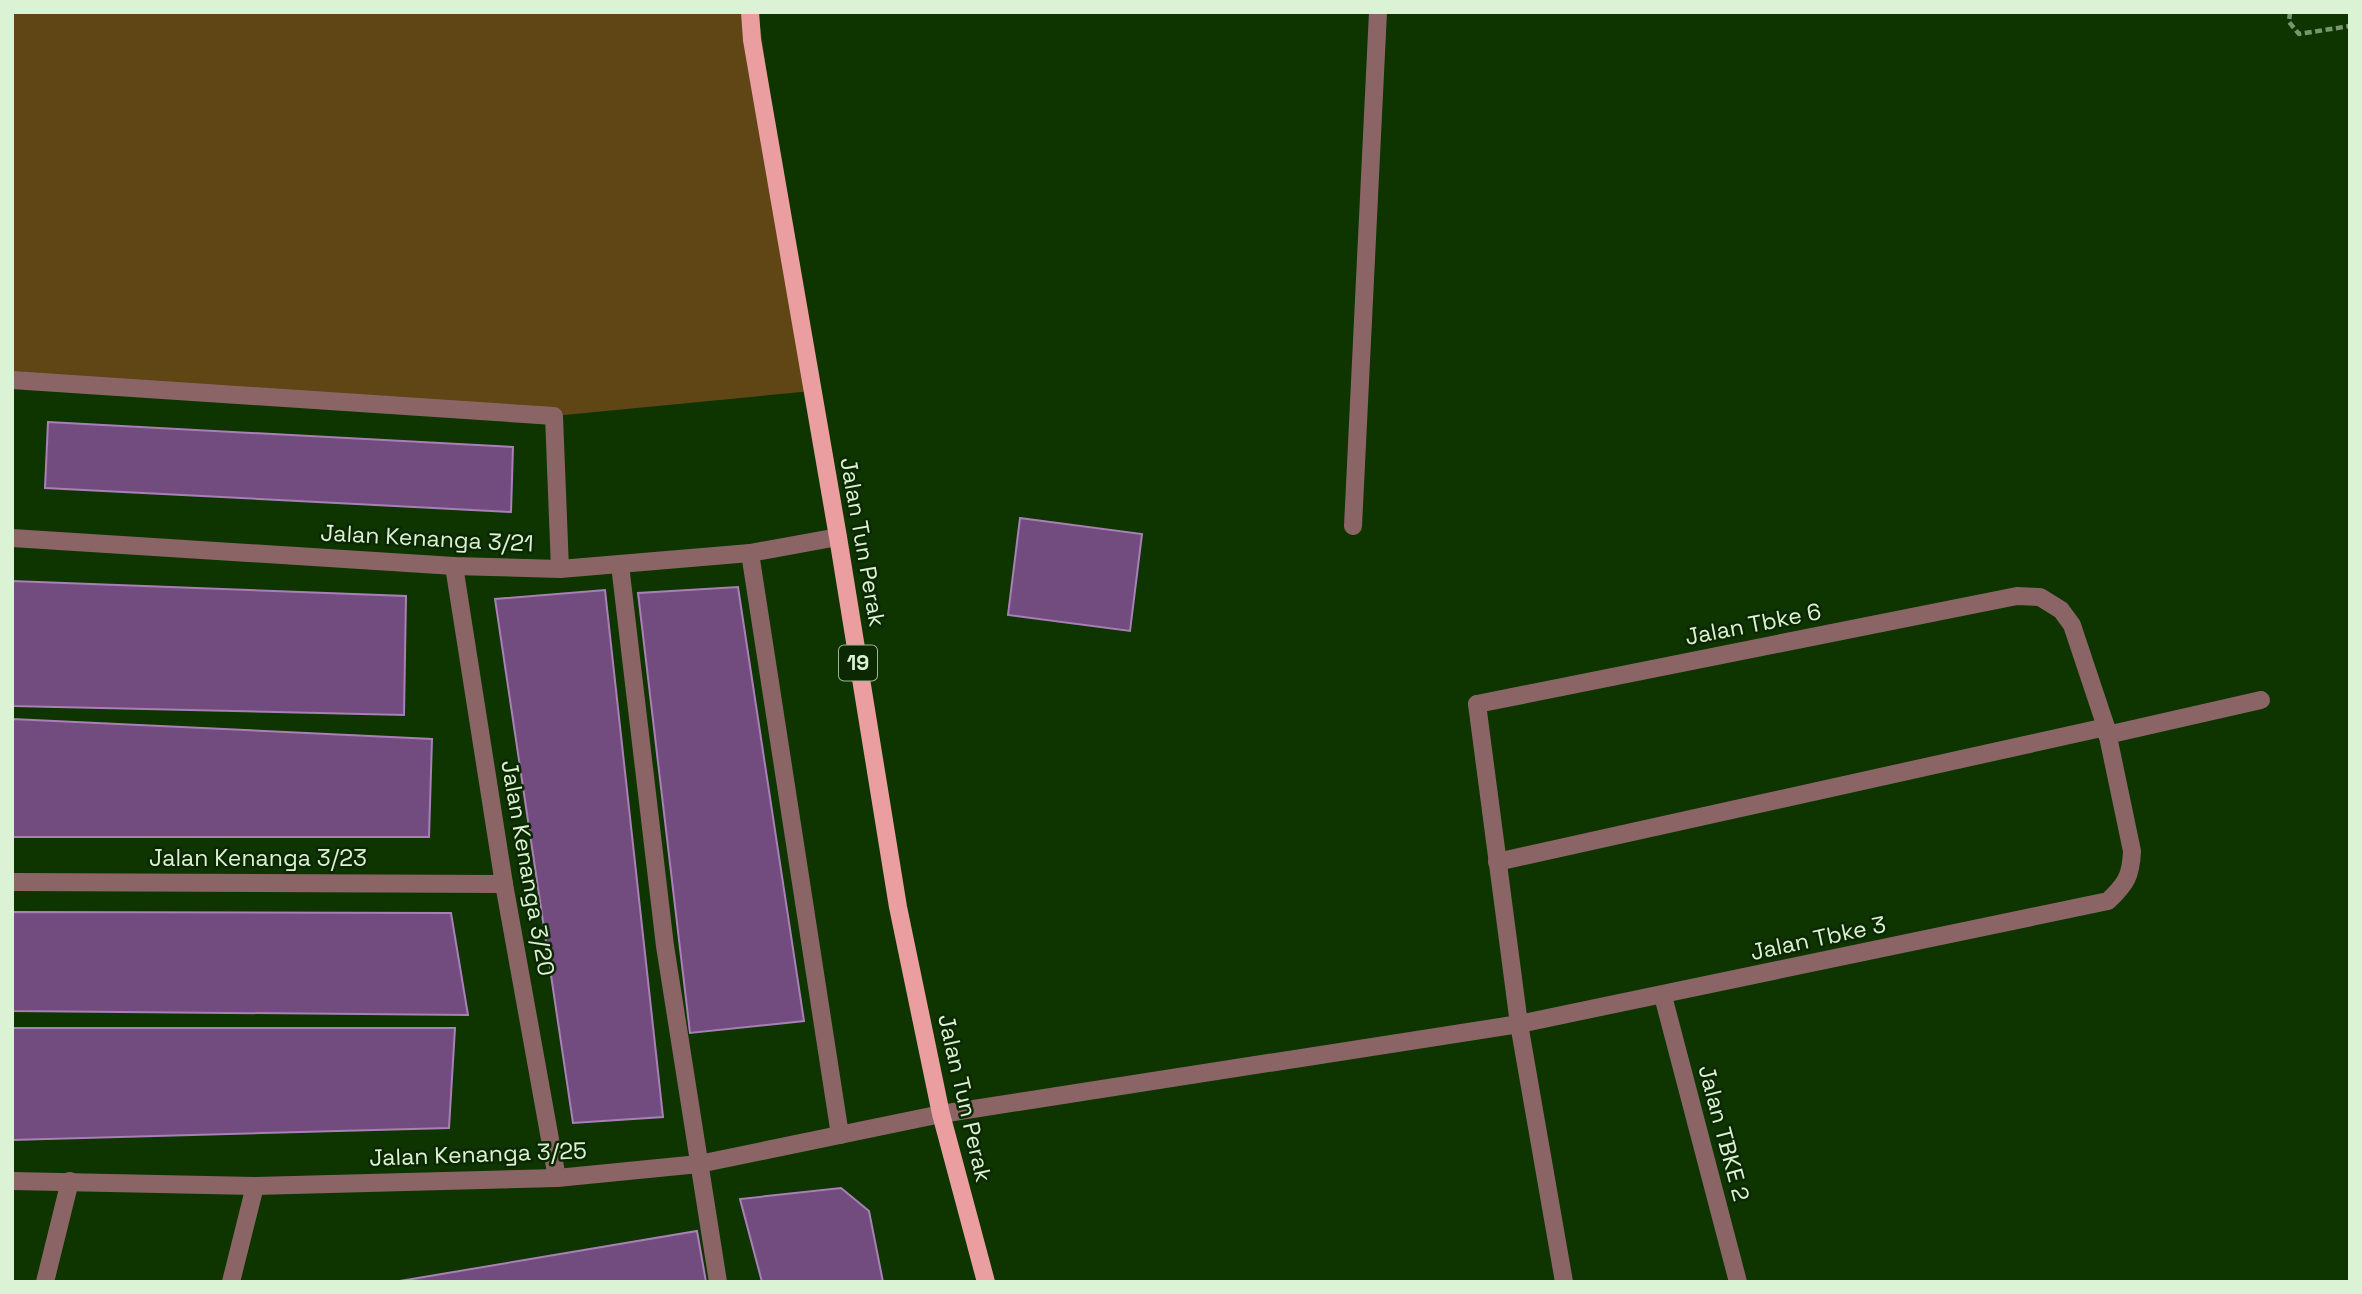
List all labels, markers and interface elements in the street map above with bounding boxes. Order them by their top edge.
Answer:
street label: Jalan Tun Perak [833,455,893,629]
street label: Jalan Kenanga 3/21 [320,517,534,559]
street label: Jalan Tbke 6 [1682,596,1824,652]
road number: 19 [839,646,877,680]
street label: Jalan Kenanga 3/20 [494,758,562,978]
street label: Jalan Kenanga 3/23 [149,843,367,873]
street label: Jalan Tbke 3 [1747,909,1889,967]
street label: Jalan Tun Perak [931,1011,999,1185]
street label: Jalan TBKE 2 [1691,1061,1757,1205]
street label: Jalan Kenanga 3/25 [369,1135,587,1173]

